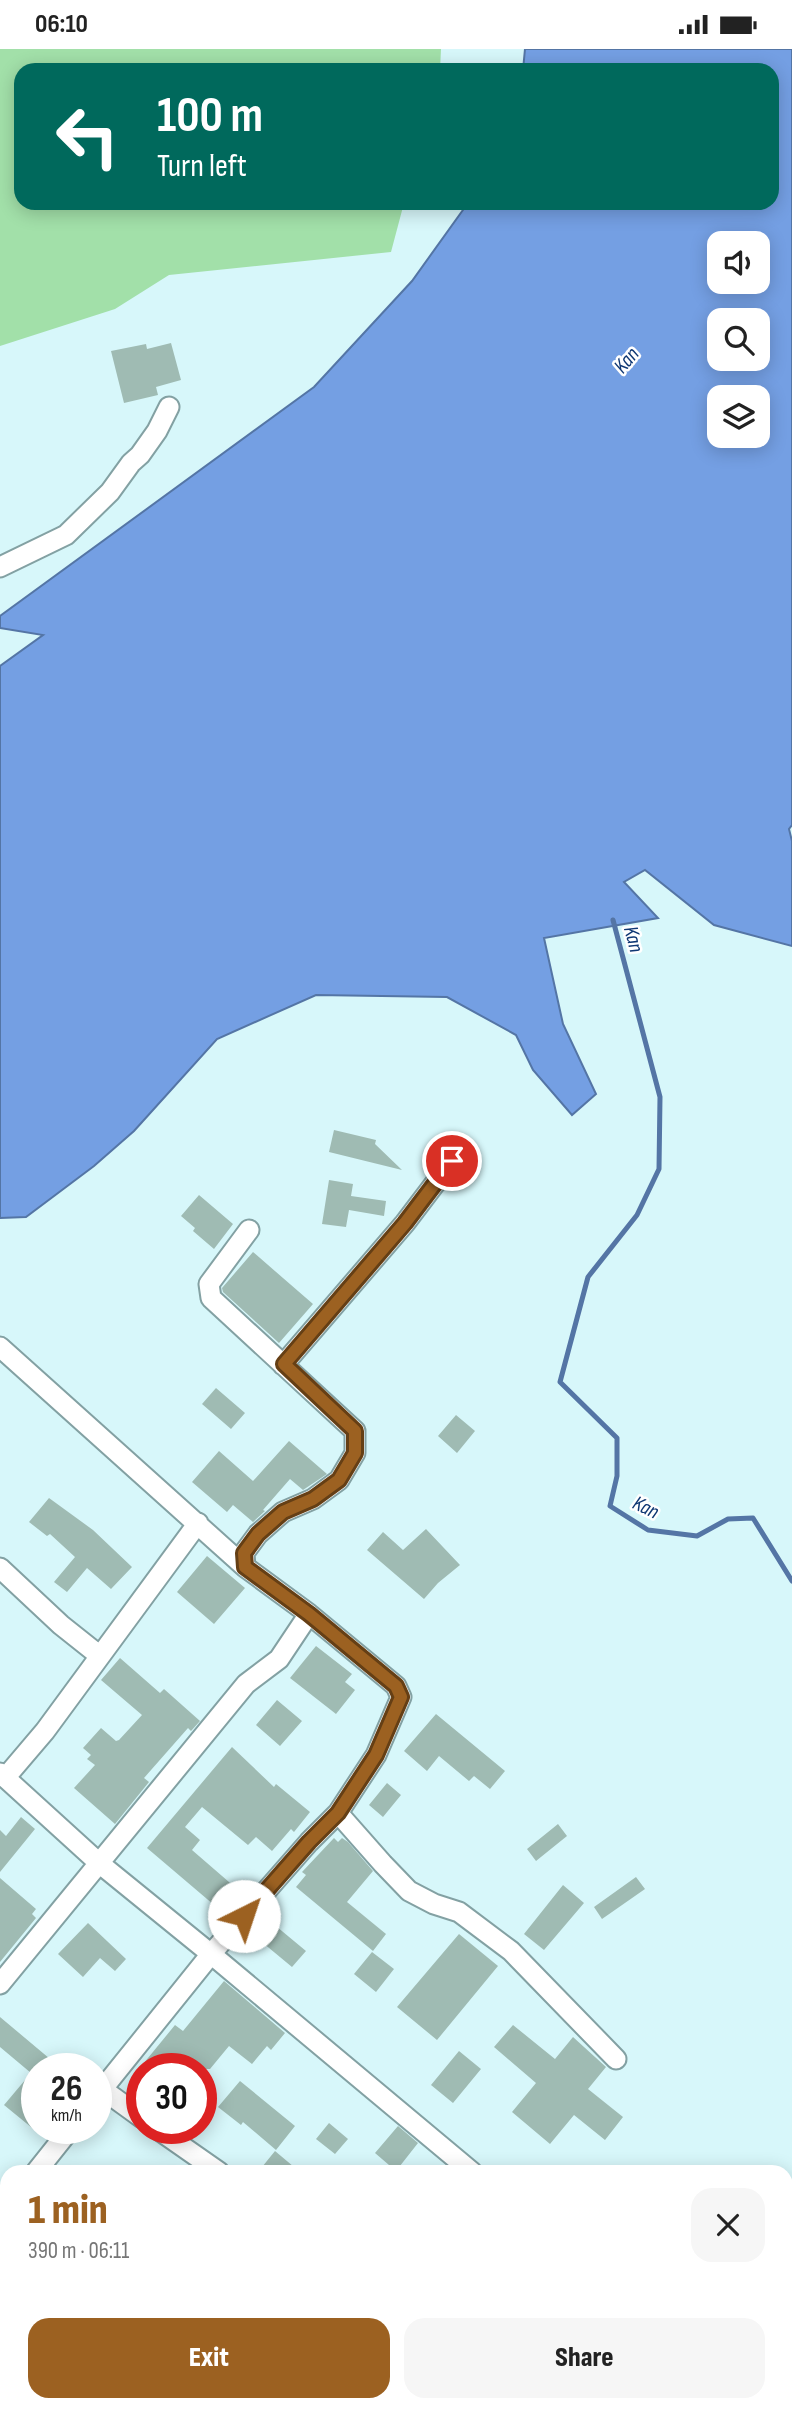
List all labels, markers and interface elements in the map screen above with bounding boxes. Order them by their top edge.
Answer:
text: 06:10 [35,9,88,40]
text: 100 m [157,87,263,146]
icon: left [42,91,133,182]
text: Turn left [157,147,247,186]
map controls [707,231,770,448]
button: sound [707,231,770,294]
button: search [707,308,770,371]
water label: Kan [608,342,645,378]
button: layers [707,385,770,448]
water label: Kan [618,923,649,955]
pin [422,1131,482,1191]
icon: arrive [433,1142,471,1180]
water label: Kan [629,1490,663,1525]
position arrow [207,1879,281,1953]
speed limit sign: 30 [126,2053,217,2144]
text: 26 [51,2068,82,2111]
text: km/h [51,2105,82,2126]
text: 1 min [28,2185,108,2236]
button: close [691,2188,765,2262]
text: 390 m · 06:11 [28,2237,129,2265]
button: Exit [28,2318,390,2398]
button: Share [404,2318,765,2398]

